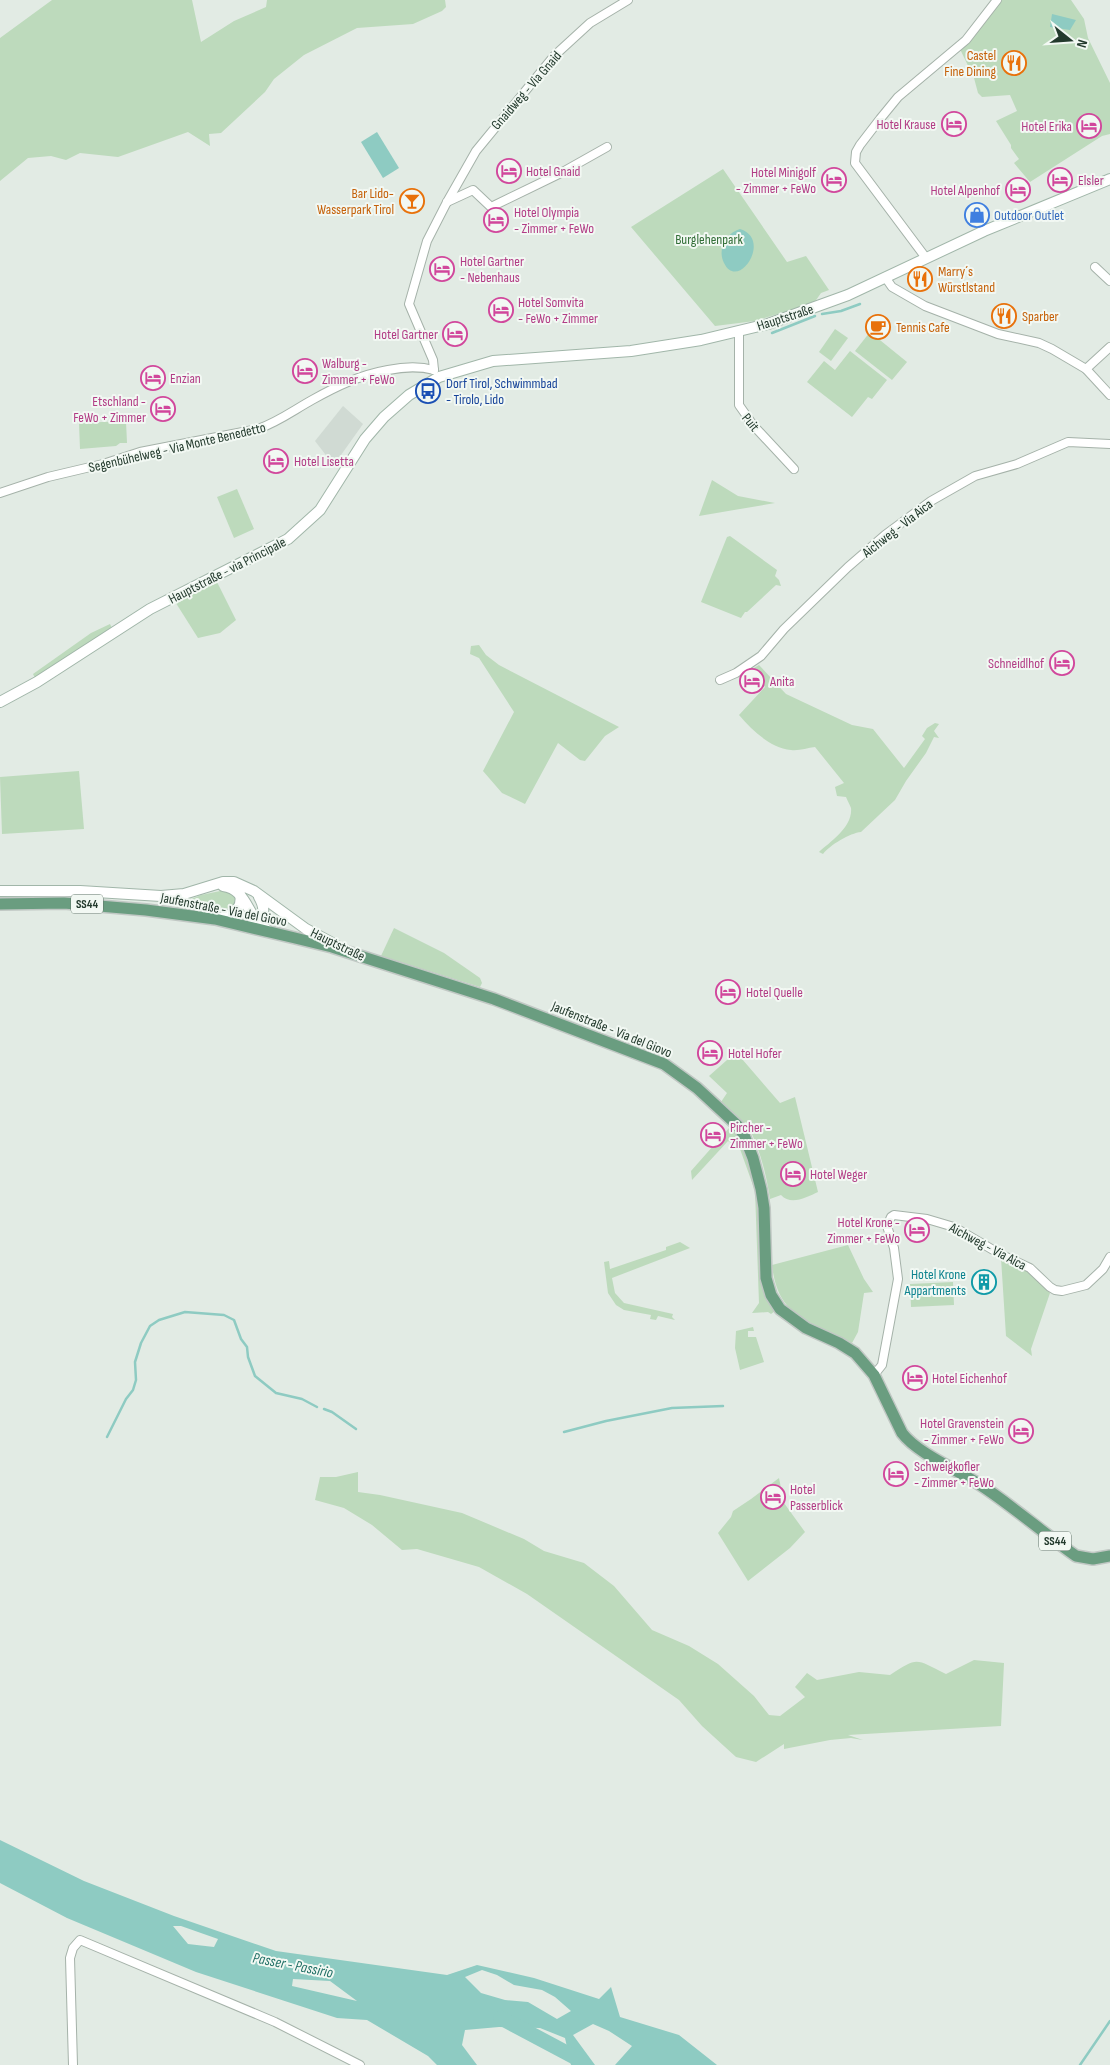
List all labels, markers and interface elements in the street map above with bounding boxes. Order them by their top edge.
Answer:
north arrow [1045,15,1095,65]
text: N [1073,38,1091,50]
street label: Gnaidweg - Via Gnaid [488,47,565,133]
place label: Castel Fine Dining [944,47,996,80]
restaurant icon: Castel Fine Dining [1001,50,1027,76]
hotel icon: Hotel Krause [941,111,967,137]
hotel icon: Hotel Erika [1076,113,1102,139]
place label: Hotel Krause [877,116,936,133]
place label: Hotel Erika [1021,118,1072,135]
hotel icon: Hotel Gnaid [496,158,522,184]
place label: Hotel Gnaid [526,163,581,180]
place label: Hotel Minigolf - Zimmer + FeWo [736,164,817,197]
hotel icon: Hotel Minigolf - Zimmer + FeWo [821,167,847,193]
hotel icon: Elsler [1047,167,1073,193]
place label: Elsler [1078,172,1104,189]
hotel icon: Hotel Alpenhof [1005,177,1031,203]
place label: Hotel Alpenhof [930,182,1001,199]
place label: Bar Lido- Wasserpark Tirol [317,185,394,218]
bar icon: Bar Lido- Wasserpark Tirol [399,188,425,214]
shop icon: Outdoor Outlet [964,202,990,228]
place label: Hotel Olympia - Zimmer + FeWo [514,204,594,237]
hotel icon: Hotel Olympia - Zimmer + FeWo [483,207,509,233]
place label: Outdoor Outlet [994,207,1064,224]
park label: Burglehenpark [675,231,743,248]
place label: Hotel Gartner - Nebenhaus [460,253,524,286]
hotel icon: Hotel Gartner - Nebenhaus [429,256,455,282]
place label: Marry´s Würstlstand [938,263,995,296]
restaurant icon: Marry´s Würstlstand [907,266,933,292]
place label: Hotel Somvita - FeWo + Zimmer [518,294,598,327]
hotel icon: Hotel Somvita - FeWo + Zimmer [488,297,514,323]
street label: Hauptstraße [755,300,816,335]
restaurant icon: Sparber [991,303,1017,329]
place label: Sparber [1022,308,1059,325]
cafe icon: Tennis Cafe [865,314,891,340]
place label: Tennis Cafe [896,319,950,336]
hotel icon: Hotel Gartner [442,321,468,347]
place label: Hotel Gartner [374,326,438,343]
place label: Walburg - Zimmer + FeWo [322,355,395,388]
hotel icon: Walburg - Zimmer + FeWo [292,358,318,384]
hotel icon: Enzian [140,365,166,391]
place label: Enzian [170,370,201,387]
place label: Dorf Tirol, Schwimmbad - Tirolo, Lido [446,375,558,408]
bus stop icon: Dorf Tirol, Schwimmbad - Tirolo, Lido [415,378,441,404]
place label: Etschland - FeWo + Zimmer [73,393,146,426]
hotel icon: Etschland - FeWo + Zimmer [150,396,176,422]
street label: Puit [738,410,763,435]
street label: Segenbühelweg - Via Monte Benedetto [87,419,267,476]
hotel icon: Hotel Lisetta [263,448,289,474]
place label: Hotel Lisetta [294,453,354,470]
street label: Aichweg - Via Aica [858,496,936,562]
street label: Hauptstraße - via Principale [166,533,289,607]
hotel icon: Schneidlhof [1049,650,1075,676]
place label: Schneidlhof [988,655,1045,672]
hotel icon: Anita [739,668,765,694]
place label: Anita [769,673,794,690]
street label: Jaufenstraße - Via del Giovo [158,889,289,930]
road number: SS44 [71,894,103,914]
street label: Hauptstraße [308,924,368,965]
hotel icon: Hotel Quelle [715,979,741,1005]
place label: Hotel Quelle [746,984,803,1001]
street label: Jaufenstraße - Via del Giovo [548,997,675,1061]
hotel icon: Hotel Hofer [697,1040,723,1066]
place label: Hotel Hofer [728,1045,782,1062]
place label: Pircher - Zimmer + FeWo [730,1119,803,1152]
hotel icon: Pircher - Zimmer + FeWo [700,1122,726,1148]
hotel icon: Hotel Weger [780,1161,806,1187]
place label: Hotel Weger [810,1166,867,1183]
place label: Hotel Krone - Zimmer + FeWo [827,1214,900,1247]
hotel icon: Hotel Krone - Zimmer + FeWo [904,1217,930,1243]
street label: Aichweg - Via Aica [945,1219,1029,1274]
place label: Hotel Krone Appartments [903,1266,966,1299]
building icon: Hotel Krone Appartments [971,1269,997,1295]
hotel icon: Hotel Eichenhof [902,1365,928,1391]
place label: Hotel Eichenhof [932,1370,1008,1387]
place label: Hotel Gravenstein - Zimmer + FeWo [920,1415,1004,1448]
hotel icon: Hotel Gravenstein - Zimmer + FeWo [1008,1418,1034,1444]
place label: Schweigkofler - Zimmer + FeWo [914,1458,994,1491]
hotel icon: Schweigkofler - Zimmer + FeWo [883,1461,909,1487]
place label: Hotel Passerblick [790,1481,844,1514]
hotel icon: Hotel Passerblick [760,1484,786,1510]
road number: SS44 [1039,1532,1071,1550]
water label: Passer - Passirio [251,1948,335,1983]

